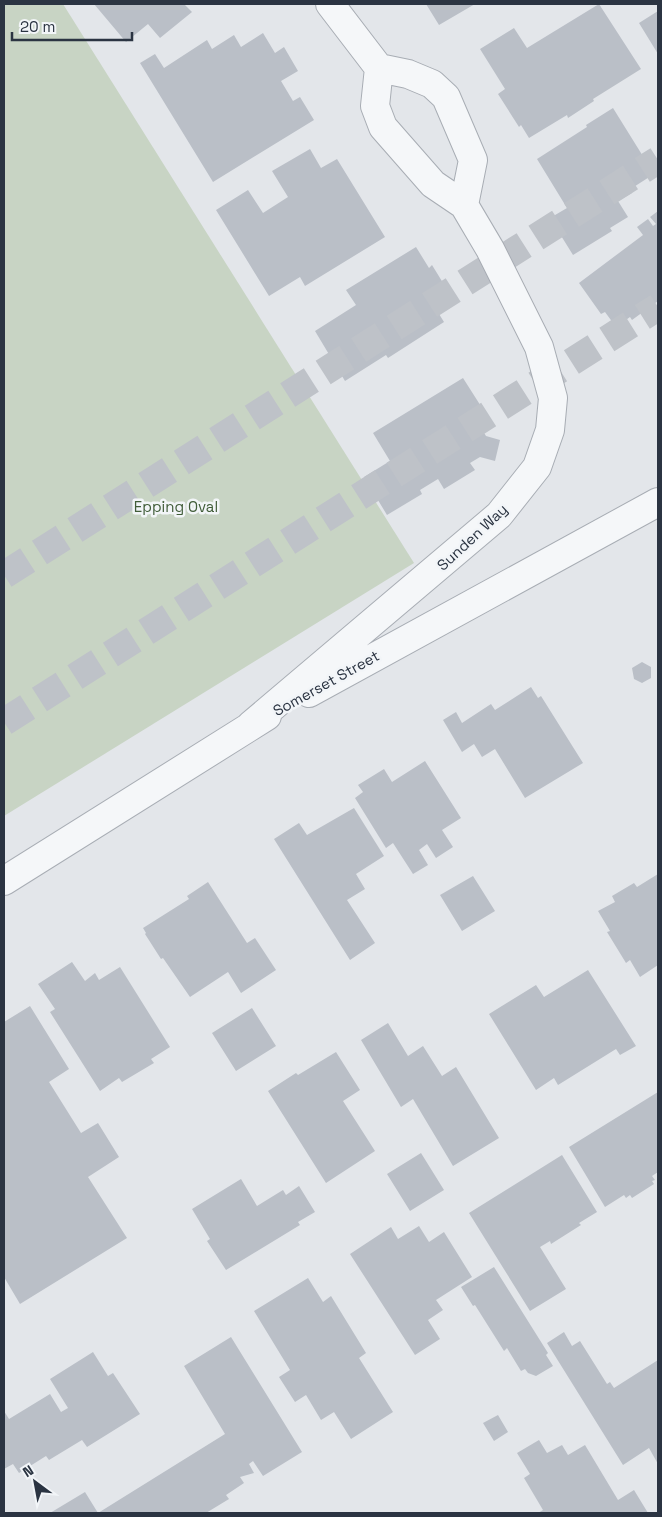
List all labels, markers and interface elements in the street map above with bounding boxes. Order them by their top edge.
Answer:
scale bar [12,10,132,42]
text: 20 m [20,17,55,36]
park label: Epping Oval [134,497,218,516]
street label: Sunden Way [433,499,511,575]
street label: Somerset Street [269,646,383,720]
north arrow [10,1457,60,1507]
text: N [19,1461,37,1481]

